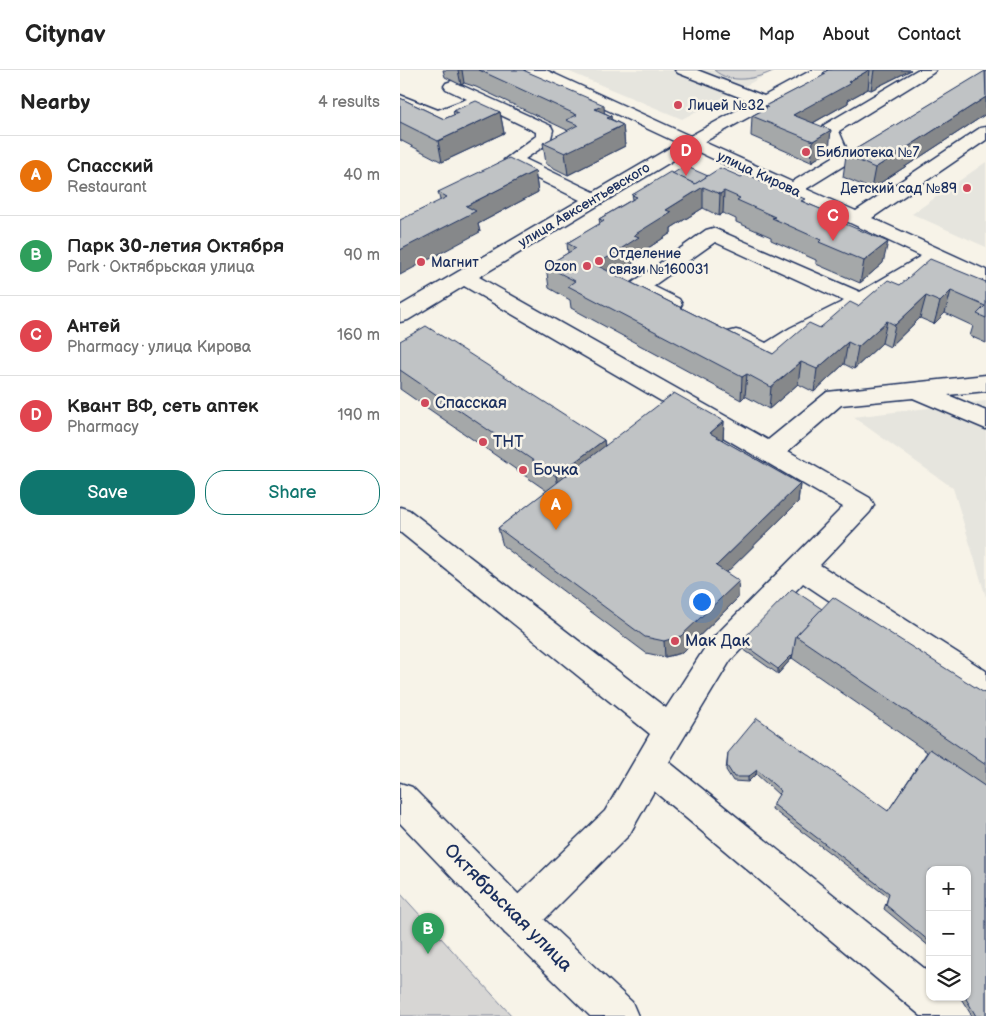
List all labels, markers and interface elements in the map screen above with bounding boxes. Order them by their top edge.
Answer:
text: Citynav [25,20,106,49]
text: Home [682,24,731,45]
text: Map [759,24,795,45]
text: About [823,24,870,45]
text: Contact [898,24,961,45]
text: Nearby [20,90,90,115]
text: 4 results [318,93,380,112]
place label: Лицей №32 [687,97,765,114]
marker: Лицей №32 [672,99,684,111]
pin: D [670,135,702,176]
place label: Библиотека №7 [816,144,920,161]
marker: Библиотека №7 [800,146,812,158]
street label: улица Кирова [715,147,804,201]
text: Спасский [67,155,154,178]
street label: улица Авксентьевского [515,159,653,251]
text: A [31,166,41,185]
text: 40 m [343,166,380,185]
text: Restaurant [67,178,147,197]
place label: Детский сад №89 [840,180,957,197]
marker: Детский сад №89 [961,182,973,194]
pin: C [817,200,849,241]
text: Парк 30-летия Октября [67,235,284,258]
place label: Отделение связи №160031 [609,245,709,278]
text: B [30,246,42,265]
text: 90 m [344,246,380,265]
place label: Магнит [431,254,479,271]
marker: Отделение связи №160031 [593,255,605,267]
marker: Магнит [415,256,427,268]
text: Park · Октябрьская улица [67,258,255,277]
place label: Ozon [544,258,577,275]
marker: Ozon [581,260,593,272]
text: Антей [67,315,120,338]
text: C [30,326,42,345]
text: 160 m [337,326,380,345]
text: Pharmacy · улица Кирова [67,338,251,357]
place label: Спасская [435,394,507,413]
text: Квант ВФ, сеть аптек [67,395,258,418]
marker: Спасская [419,397,431,409]
text: D [30,406,42,425]
text: 190 m [338,406,380,425]
text: Pharmacy [67,418,139,437]
place label: ТНТ [493,433,524,452]
marker: ТНТ [477,436,489,448]
place label: Бочка [533,461,579,480]
marker: Бочка [517,464,529,476]
button: Save [20,470,195,515]
button: Share [205,470,380,515]
pin: A [540,489,572,530]
your location [689,589,715,615]
place label: Мак Дак [685,632,750,651]
marker: Мак Дак [669,635,681,647]
street label: Октябрьская улица [439,839,577,977]
map controls [926,866,971,1001]
button: + [926,866,971,911]
button: − [926,911,971,956]
pin: B [412,913,444,954]
button: layers [926,956,971,1001]

